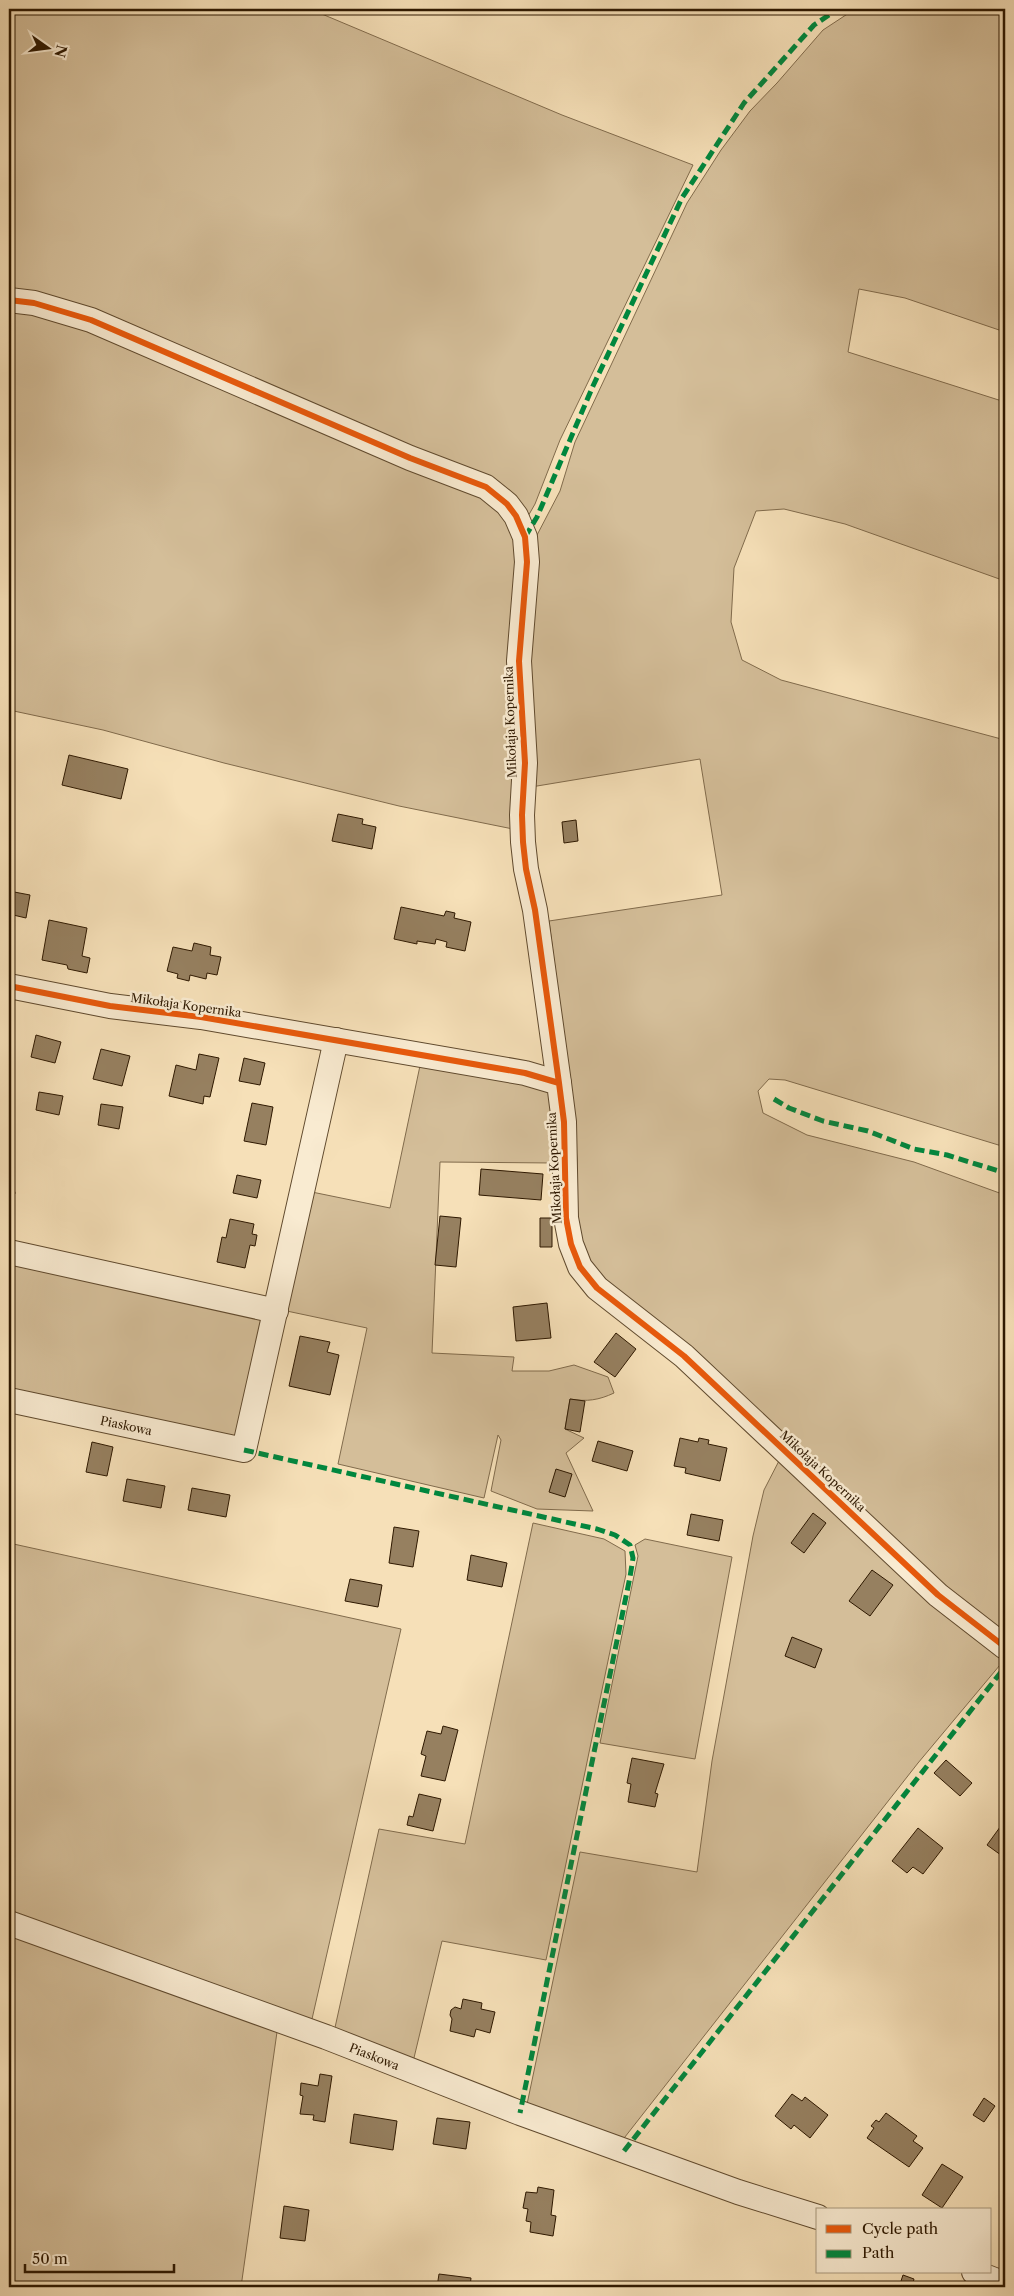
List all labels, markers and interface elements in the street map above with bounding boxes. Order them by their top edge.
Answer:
north arrow [22,22,72,72]
text: N [50,43,71,59]
street label: Mikołaja Kopernika [501,665,519,778]
street label: Mikołaja Kopernika [130,990,243,1020]
street label: Mikołaja Kopernika [544,1111,564,1224]
street label: Piaskowa [99,1412,154,1438]
street label: Mikołaja Kopernika [777,1427,870,1515]
street label: Piaskowa [347,2039,402,2073]
legend [816,2208,992,2274]
text: Cycle path [862,2219,939,2238]
scale bar [25,2241,174,2273]
text: Path [862,2243,895,2262]
text: 50 m [32,2249,68,2268]

